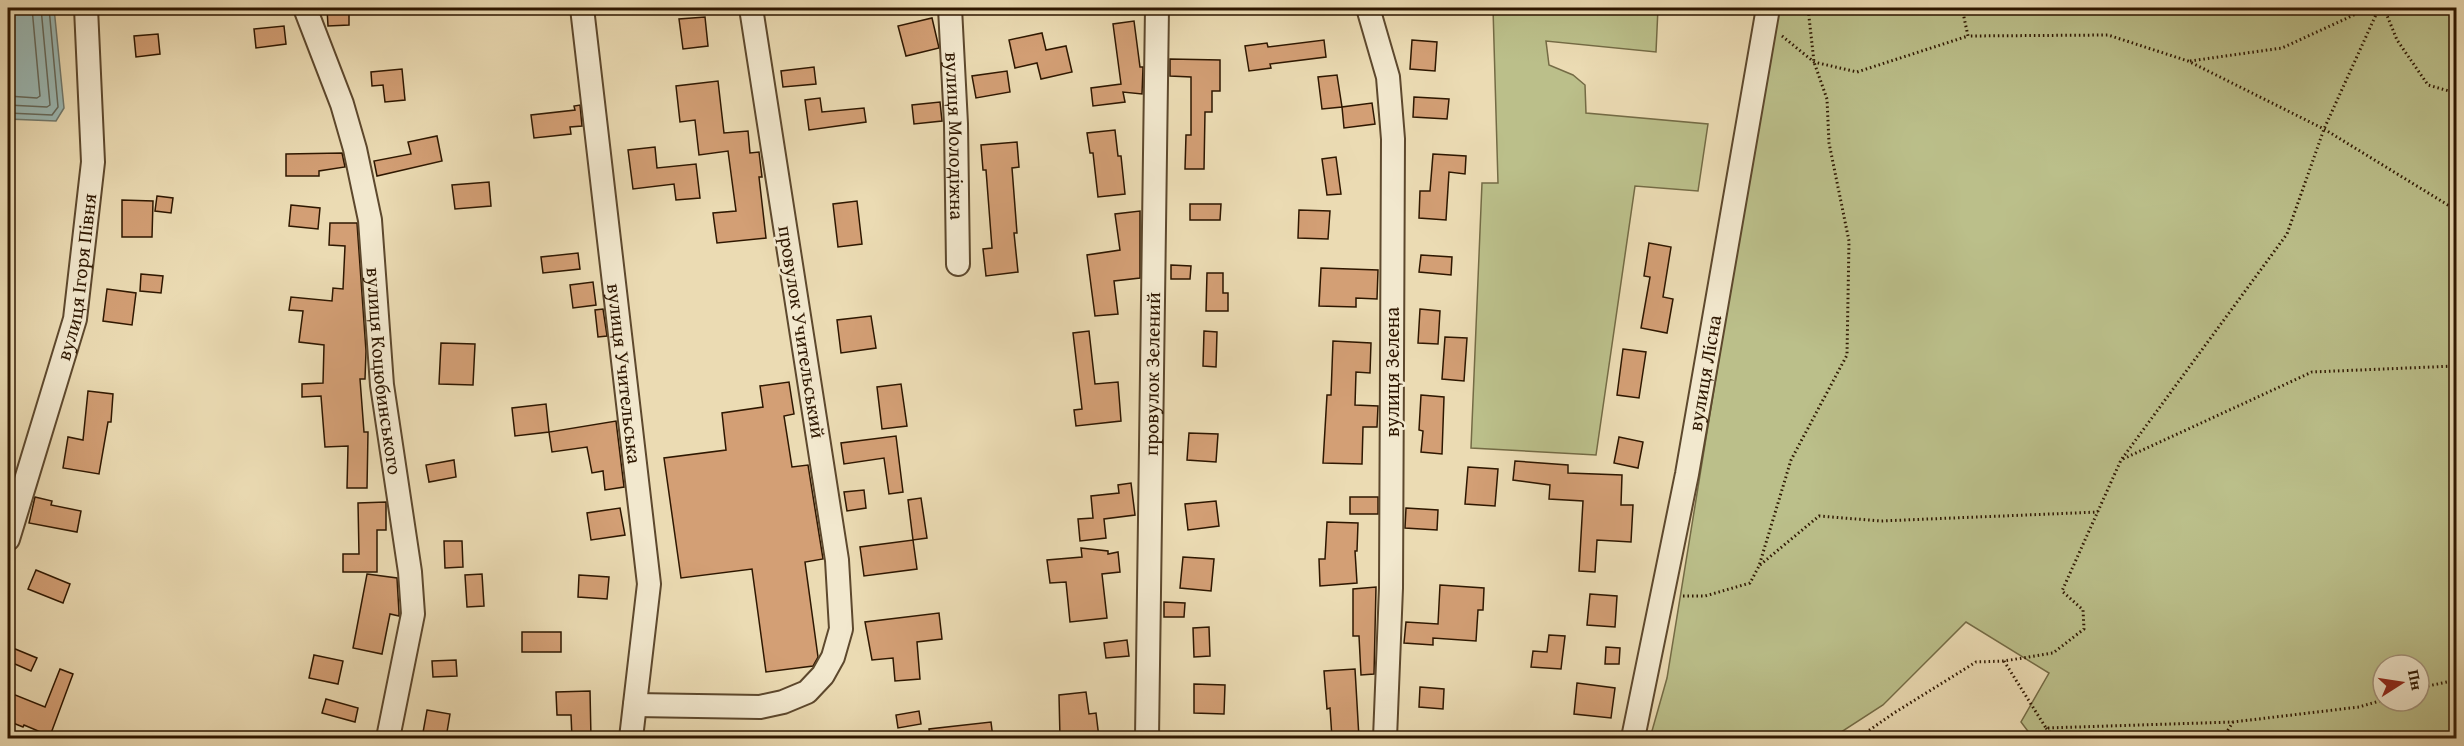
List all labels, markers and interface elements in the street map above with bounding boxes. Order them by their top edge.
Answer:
street label: вулиця Молодіжна [938,51,972,221]
street label: вулиця Ігоря Півня [48,192,103,364]
street label: провулок Учительський [771,223,834,441]
street label: вулиця Коцюбинського [359,266,410,477]
street label: вулиця Учительська [600,282,650,466]
street label: провулок Зелений [1136,292,1167,456]
street label: вулиця Зелена [1377,307,1406,437]
street label: вулиця Лісна [1680,312,1728,433]
north arrow [2371,653,2431,713]
text: Пн [2402,667,2430,693]

